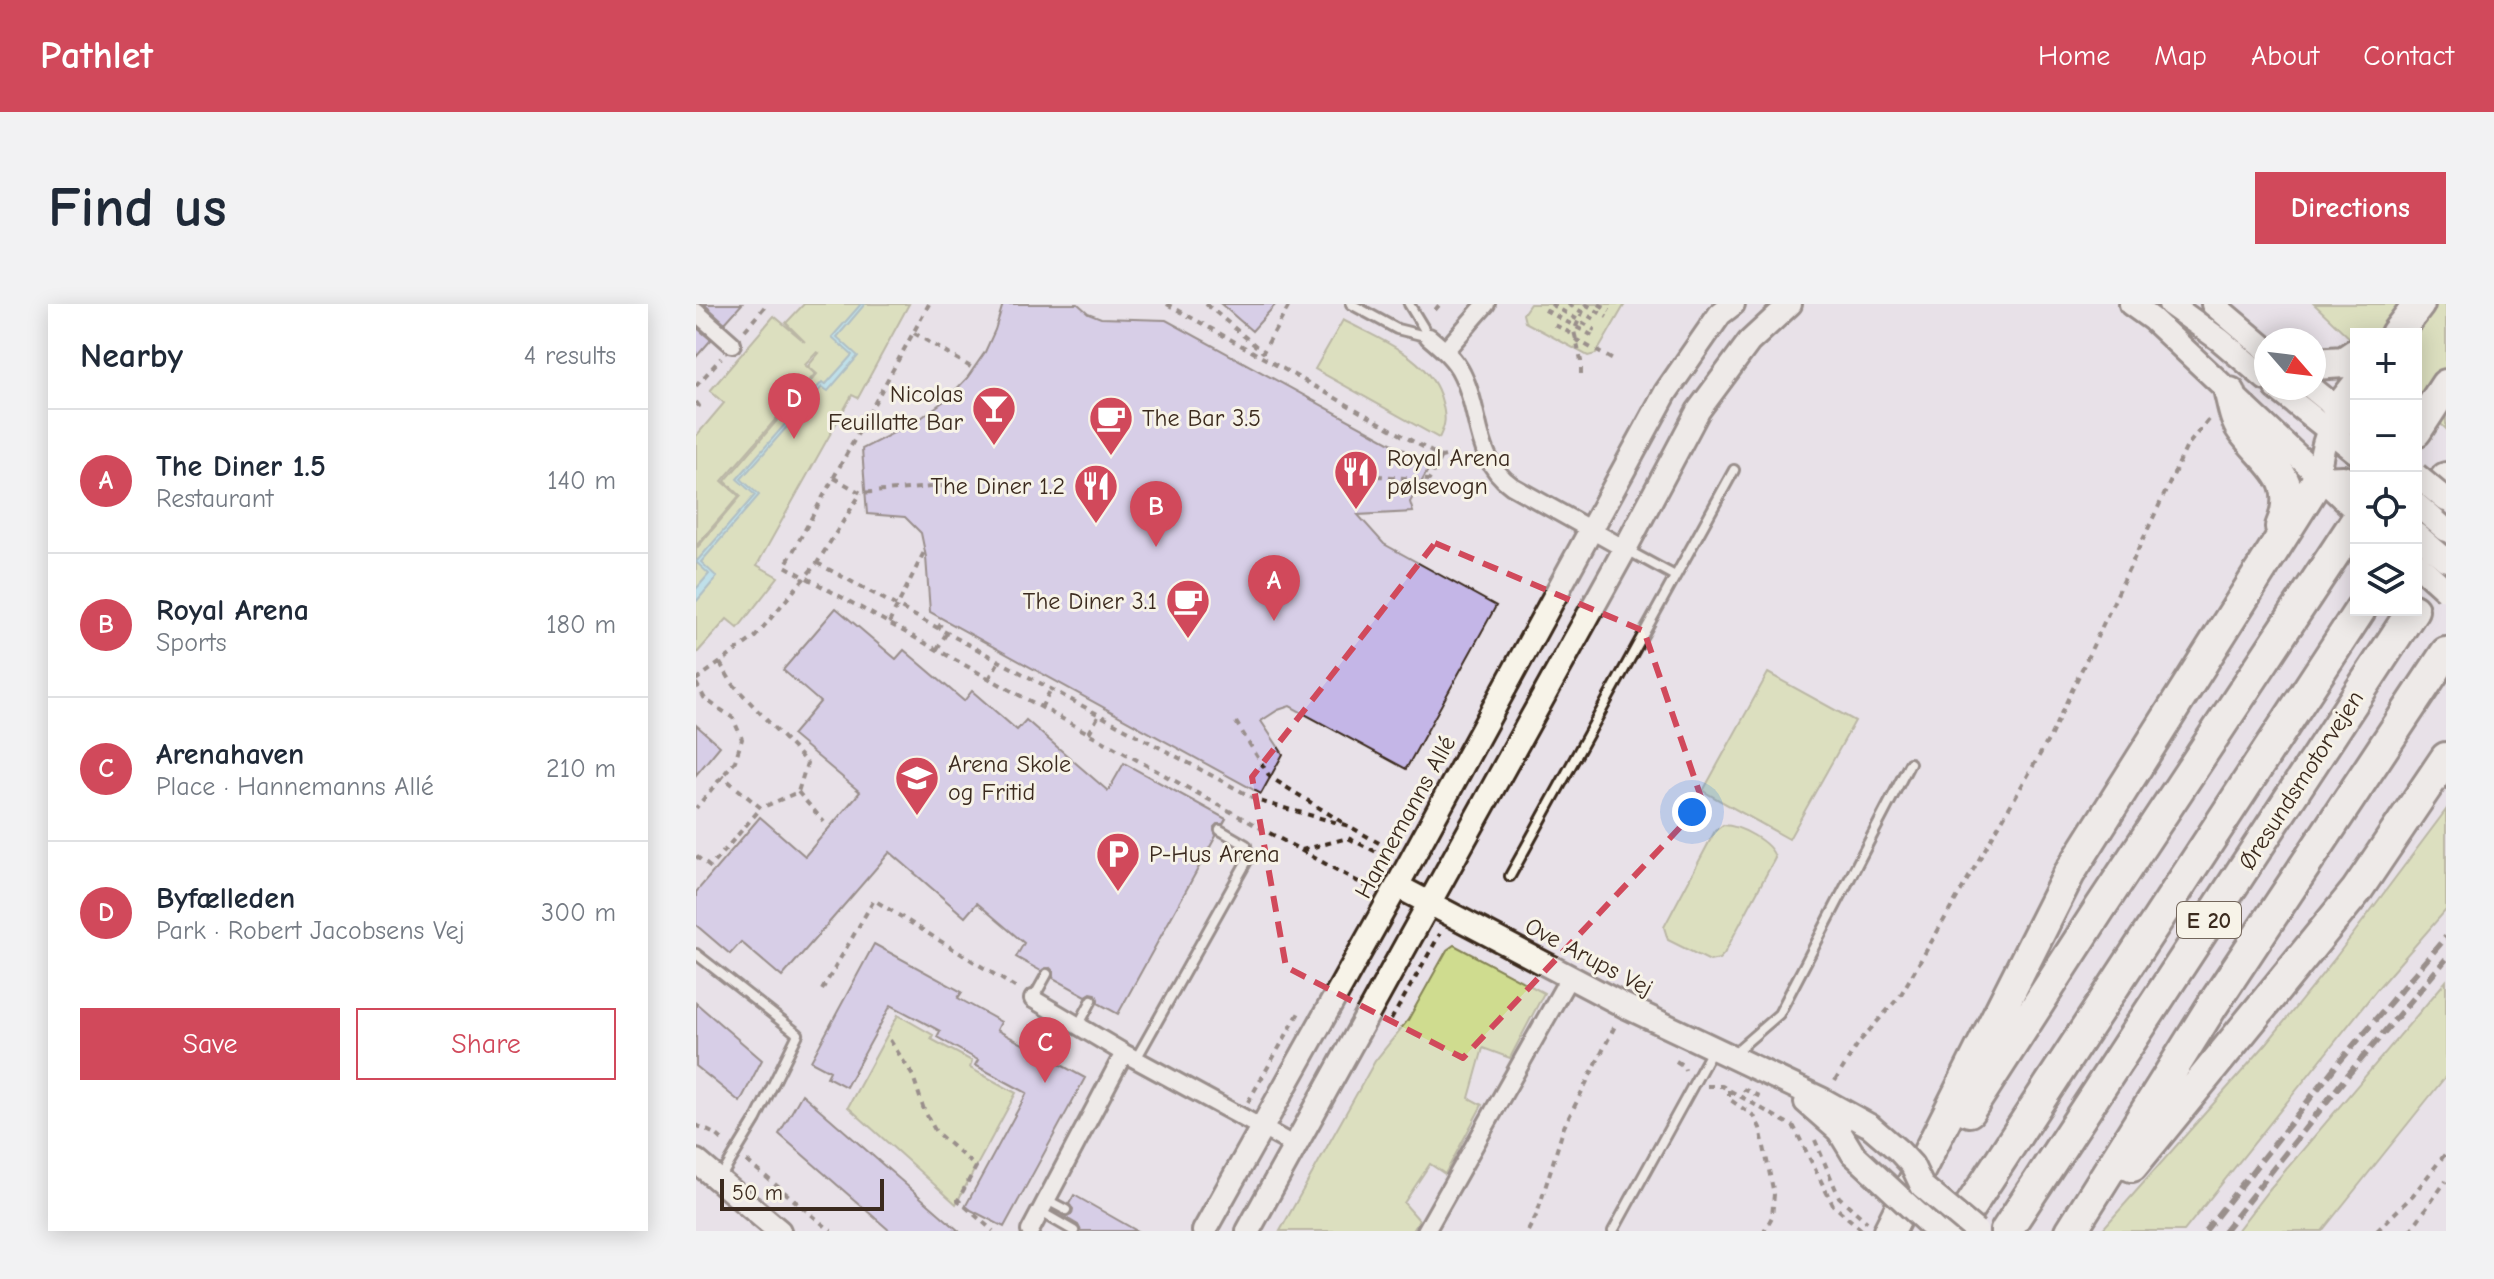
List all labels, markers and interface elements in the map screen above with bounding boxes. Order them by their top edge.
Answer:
text: Pathlet [40,34,153,78]
text: Home [2038,40,2110,72]
text: Map [2154,40,2207,72]
text: About [2251,40,2319,72]
text: Contact [2363,40,2454,72]
button: Directions [2255,172,2446,244]
text: Find us [48,176,227,240]
north arrow [2254,328,2326,400]
map controls [2350,328,2422,616]
button: + [2350,328,2422,400]
text: Nearby [80,336,183,376]
text: 4 results [524,341,616,371]
pin: D [768,373,820,439]
place label: Nicolas Feuillatte Bar [828,380,963,436]
bar icon: Nicolas Feuillatte Bar [970,384,1018,447]
cafe icon: The Bar 3.5 [1087,394,1135,457]
button: − [2350,400,2422,472]
place label: The Bar 3.5 [1142,404,1261,432]
place label: Royal Arena pølsevogn [1387,444,1510,500]
restaurant icon: Royal Arena pølsevogn [1332,448,1380,511]
text: The Diner 1.5 [156,449,326,484]
restaurant icon: The Diner 1.2 [1072,462,1120,525]
text: A [99,466,113,496]
text: 140 m [547,466,616,496]
place label: The Diner 1.2 [930,472,1065,500]
button: locate [2350,472,2422,544]
pin: B [1130,481,1182,547]
text: Restaurant [156,484,273,514]
button: layers [2350,544,2422,616]
pin: A [1248,555,1300,621]
cafe icon: The Diner 3.1 [1164,577,1212,640]
place label: The Diner 3.1 [1023,587,1157,615]
text: Royal Arena [156,593,309,628]
text: B [98,610,114,640]
text: 180 m [546,610,616,640]
text: Sports [156,628,227,658]
street label: Øresundsmotorvejen [2233,685,2369,875]
street label: Hannemanns Allé [1349,731,1461,903]
text: Arenahaven [156,737,304,772]
place label: Arena Skole og Fritid [948,750,1071,806]
text: C [98,754,114,784]
text: 210 m [546,754,616,784]
school or university icon: Arena Skole og Fritid [893,754,941,817]
text: Place · Hannemanns Allé [156,772,434,802]
your location [1672,792,1712,832]
parking icon: P-Hus Arena [1094,830,1142,893]
place label: P-Hus Arena [1149,840,1280,868]
text: Byfælleden [156,881,295,916]
text: D [98,898,114,928]
text: 300 m [541,898,616,928]
road number: E 20 [2177,902,2241,938]
street label: Ove Arups Vej [1520,912,1658,1002]
text: Park · Robert Jacobsens Vej [156,916,465,946]
button: Save [80,1008,340,1080]
button: Share [356,1008,616,1080]
pin: C [1019,1017,1071,1083]
scale bar [720,1175,884,1211]
text: 50 m [732,1180,783,1206]

